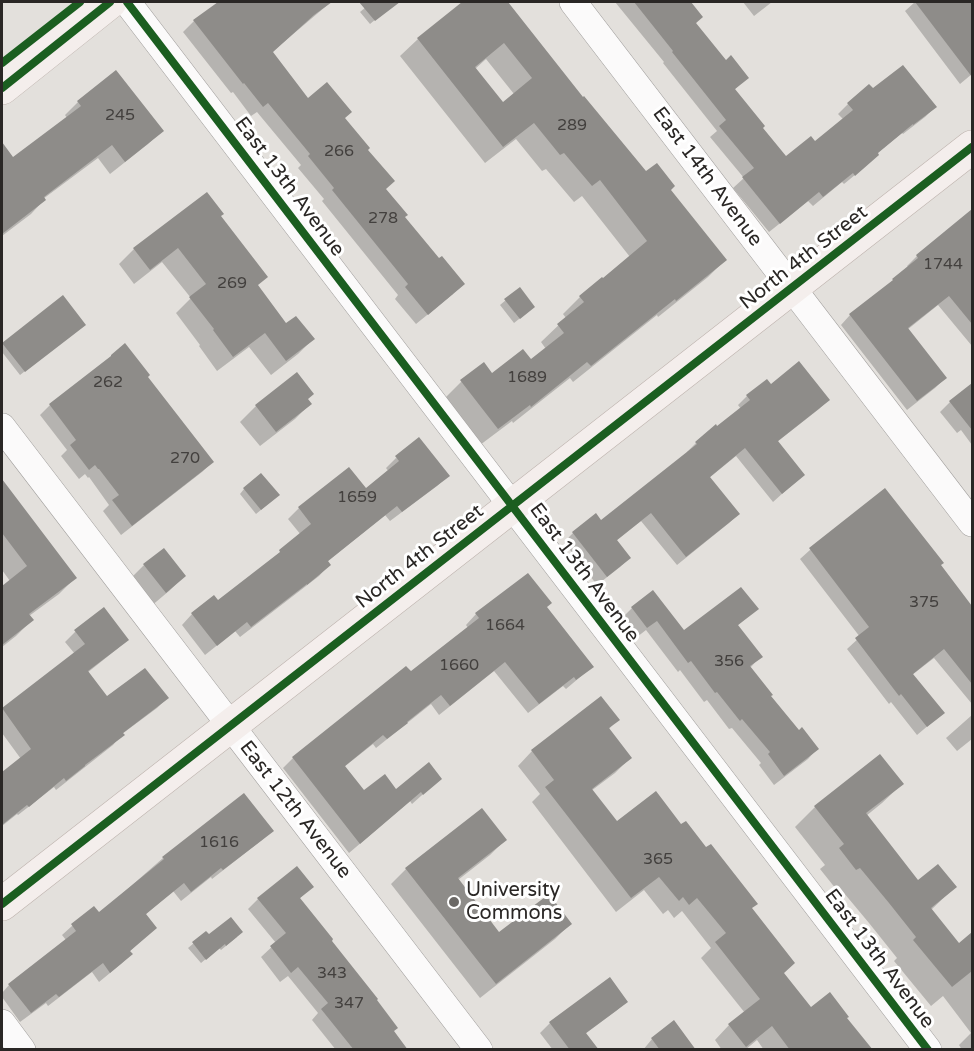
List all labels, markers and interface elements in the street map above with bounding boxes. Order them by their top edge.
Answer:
street label: East 14th Avenue [647,103,767,251]
house number: 245 [105,106,135,126]
street label: East 13th Avenue [229,113,349,261]
house number: 289 [557,116,587,136]
house number: 266 [324,142,354,162]
street label: North 4th Street [735,201,873,315]
house number: 278 [368,209,398,229]
house number: 1744 [923,255,963,275]
house number: 269 [217,274,247,294]
house number: 1689 [507,368,547,388]
house number: 262 [93,373,123,393]
house number: 270 [170,449,200,469]
house number: 1659 [337,488,377,508]
street label: East 13th Avenue [524,499,644,647]
street label: North 4th Street [351,500,489,614]
house number: 375 [909,593,939,613]
house number: 1664 [485,616,525,636]
house number: 356 [714,652,744,672]
house number: 1660 [439,656,479,676]
street label: East 12th Avenue [234,736,356,884]
house number: 1616 [199,833,239,853]
house number: 365 [643,850,673,870]
place label: University Commons [466,879,562,926]
street label: East 13th Avenue [819,885,939,1033]
marker: University Commons [447,895,461,909]
house number: 343 [317,964,347,984]
house number: 347 [334,994,364,1014]

